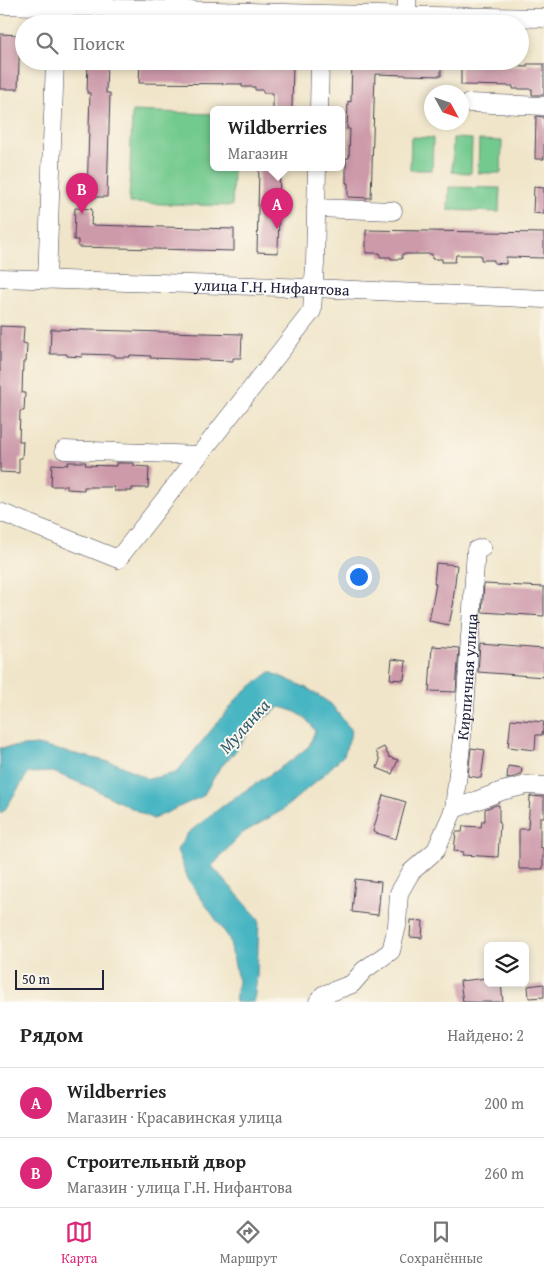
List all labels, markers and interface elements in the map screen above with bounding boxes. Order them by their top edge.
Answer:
search box [15,15,529,70]
icon: search [33,29,61,57]
text: Поиск [73,29,125,57]
north arrow [424,85,469,130]
popup [210,106,345,171]
text: Wildberries [228,113,327,141]
text: Магазин [228,141,288,165]
pin: B [66,173,98,214]
pin: A [261,188,293,229]
street label: улица Г.Н. Нифантова [193,272,351,302]
your location [346,564,372,590]
street label: Кирпичная улица [450,612,484,741]
water label: Мулянка [212,692,276,759]
map controls [484,942,529,987]
button: layers [484,942,529,987]
scale bar [15,967,104,990]
text: 50 m [22,969,50,989]
text: Рядом [20,1019,83,1050]
text: Найдено: 2 [447,1023,524,1047]
text: Wildberries [67,1077,166,1105]
text: A [31,1091,41,1115]
text: 200 m [484,1091,524,1115]
text: Магазин · Красавинская улица [67,1105,282,1129]
text: Строительный двор [67,1147,246,1175]
text: B [31,1161,41,1185]
text: 260 m [484,1161,524,1185]
text: Магазин · улица Г.Н. Нифантова [67,1175,292,1199]
tab: Карта [61,1218,97,1268]
tab: Маршрут [220,1218,277,1268]
tab: Сохранённые [399,1218,483,1268]

